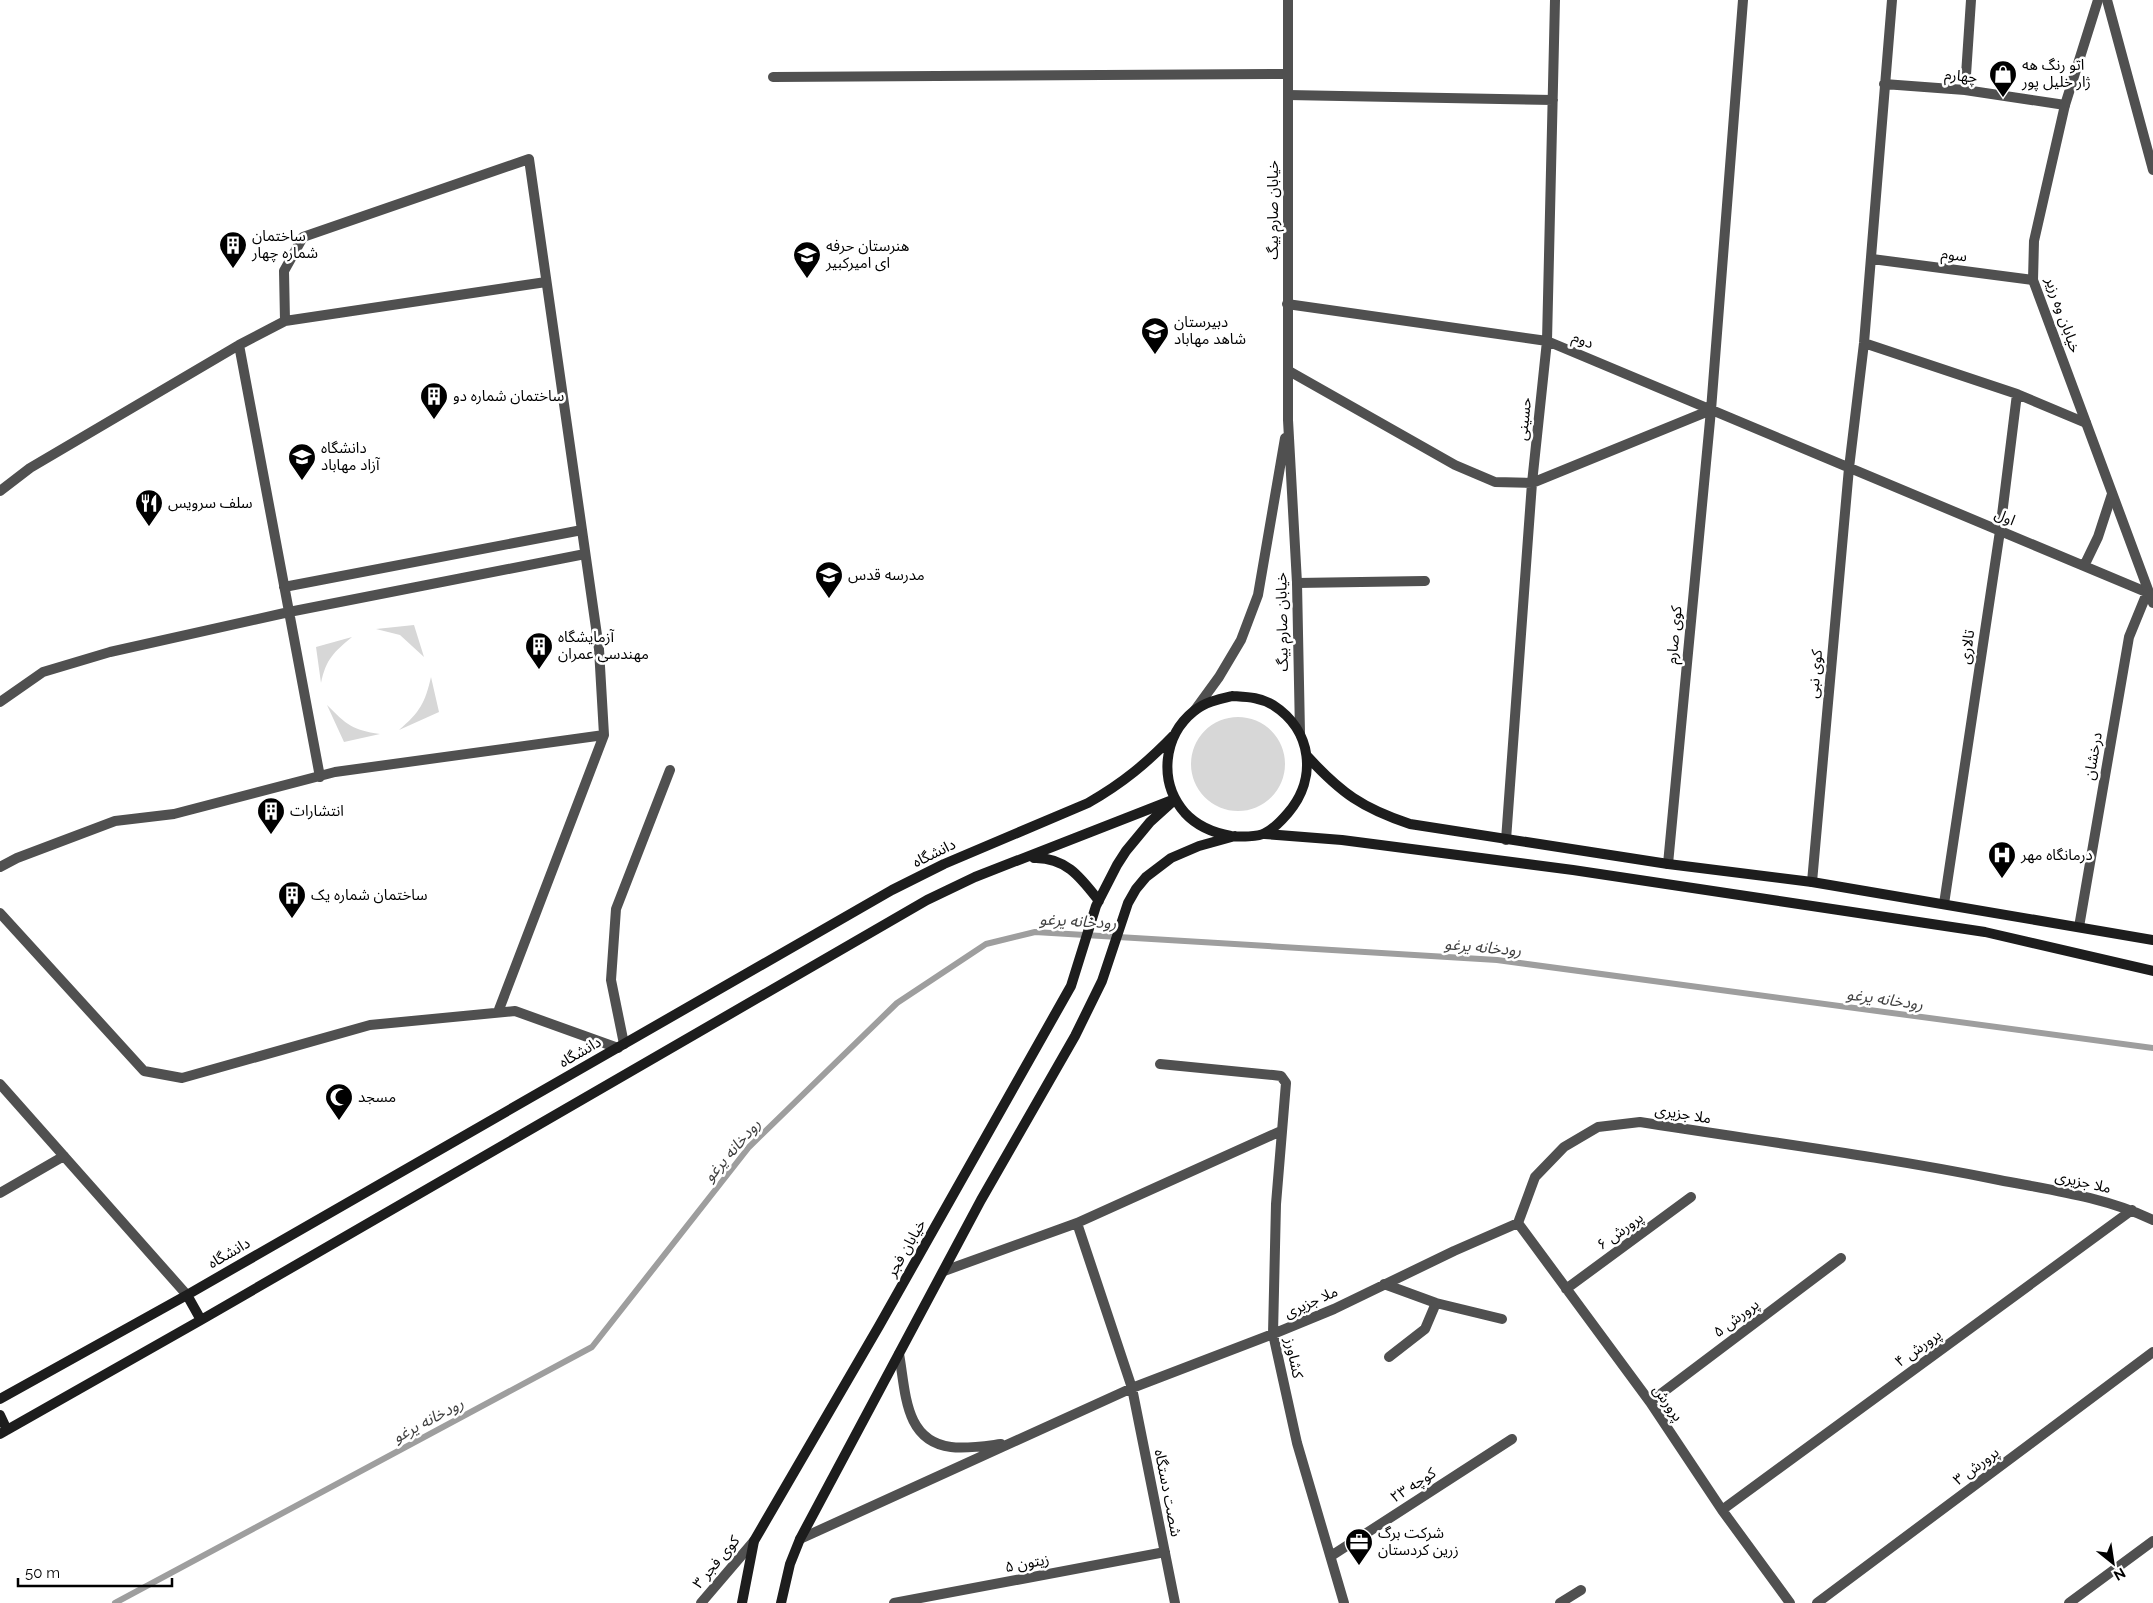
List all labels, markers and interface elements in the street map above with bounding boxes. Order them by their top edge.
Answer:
place label: اتو رنگ هه ژار خلیل پور [2021,56,2091,92]
shop icon: اتو رنگ هه ژار خلیل پور [1988,59,2018,98]
street label: چهارم [1943,65,1978,89]
street label: خیابان صارم بیگ [1264,160,1284,260]
place label: ساختمان شماره چهار [251,227,318,263]
building icon: ساختمان شماره چهار [218,230,248,269]
place label: هنرستان حرفه ای امیرکبیر [825,237,909,272]
school or university icon: هنرستان حرفه ای امیرکبیر [792,240,822,279]
street label: سوم [1940,244,1968,268]
street label: خیابان وه رزیر [2041,274,2084,355]
place label: دبیرستان شاهد مهاباد [1174,313,1246,348]
school or university icon: دبیرستان شاهد مهاباد [1140,316,1170,355]
street label: دوم [1569,328,1596,354]
building icon: ساختمان شماره دو [419,381,449,420]
place label: ساختمان شماره دو [453,387,564,405]
street label: حسینی [1513,396,1535,442]
place label: دانشگاه آزاد مهاباد [321,439,380,474]
school or university icon: دانشگاه آزاد مهاباد [287,442,317,481]
restaurant icon: سلف سرویس [134,488,164,527]
place label: سلف سرویس [168,494,253,512]
street label: اول [1992,505,2018,529]
school or university icon: مدرسه قدس [814,560,844,599]
place label: مدرسه قدس [848,566,925,584]
street label: خیابان صارم بیگ [1272,572,1294,672]
street label: کوی صارم [1662,604,1688,665]
place label: آزمایشگاه مهندسی عمران [558,628,649,663]
street label: تالاری [1956,629,1978,665]
building icon: آزمایشگاه مهندسی عمران [524,631,554,670]
street label: کوی نبی [1804,648,1826,699]
street label: درخشان [2080,731,2106,781]
building icon: انتشارات [256,796,286,835]
place label: انتشارات [290,802,344,820]
street label: دانشگاه [910,835,958,871]
hospital icon: درمانگاه مهر [1987,840,2017,879]
place label: درمانگاه مهر [2020,846,2093,864]
building icon: ساختمان شماره یک [277,880,307,919]
place label: ساختمان شماره یک [311,886,428,904]
water label: رودخانه یرغو [1039,909,1117,933]
water label: رودخانه یرغو [1444,934,1522,960]
water label: رودخانه یرغو [1845,984,1925,1014]
street label: دانشگاه [556,1033,604,1071]
mosque icon: مسجد [324,1082,354,1121]
place label: مسجد [358,1088,396,1106]
street label: ملا جزیری [1654,1101,1712,1127]
water label: رودخانه یرغو [700,1115,765,1185]
street label: ملا جزیری [2053,1167,2113,1197]
street label: پرورش ۶ [1593,1208,1647,1255]
street label: خیابان فجر [882,1216,930,1281]
street label: دانشگاه [205,1234,253,1272]
street label: ملا جزیری [1281,1282,1341,1322]
street label: پرورش ۵ [1710,1295,1763,1342]
street label: پرورش ۴ [1891,1325,1945,1372]
street label: کشاورز [1281,1335,1307,1381]
street label: پرورش [1648,1381,1687,1425]
water label: رودخانه یرغو [389,1393,467,1447]
street label: پرورش ۳ [1950,1443,2003,1490]
street label: شصت دستگاه [1151,1448,1185,1539]
street label: کوچه ۲۳ [1387,1463,1440,1507]
place label: شرکت برگ زرین کردستان [1378,1524,1459,1559]
office icon: شرکت برگ زرین کردستان [1344,1527,1374,1566]
street label: کوی فجر ۳ [689,1531,744,1592]
north arrow [2088,1538,2138,1588]
street label: زیتون ۵ [1003,1550,1051,1576]
scale bar [18,1556,171,1588]
text: 50 m [25,1564,60,1582]
text: N [2111,1565,2128,1584]

